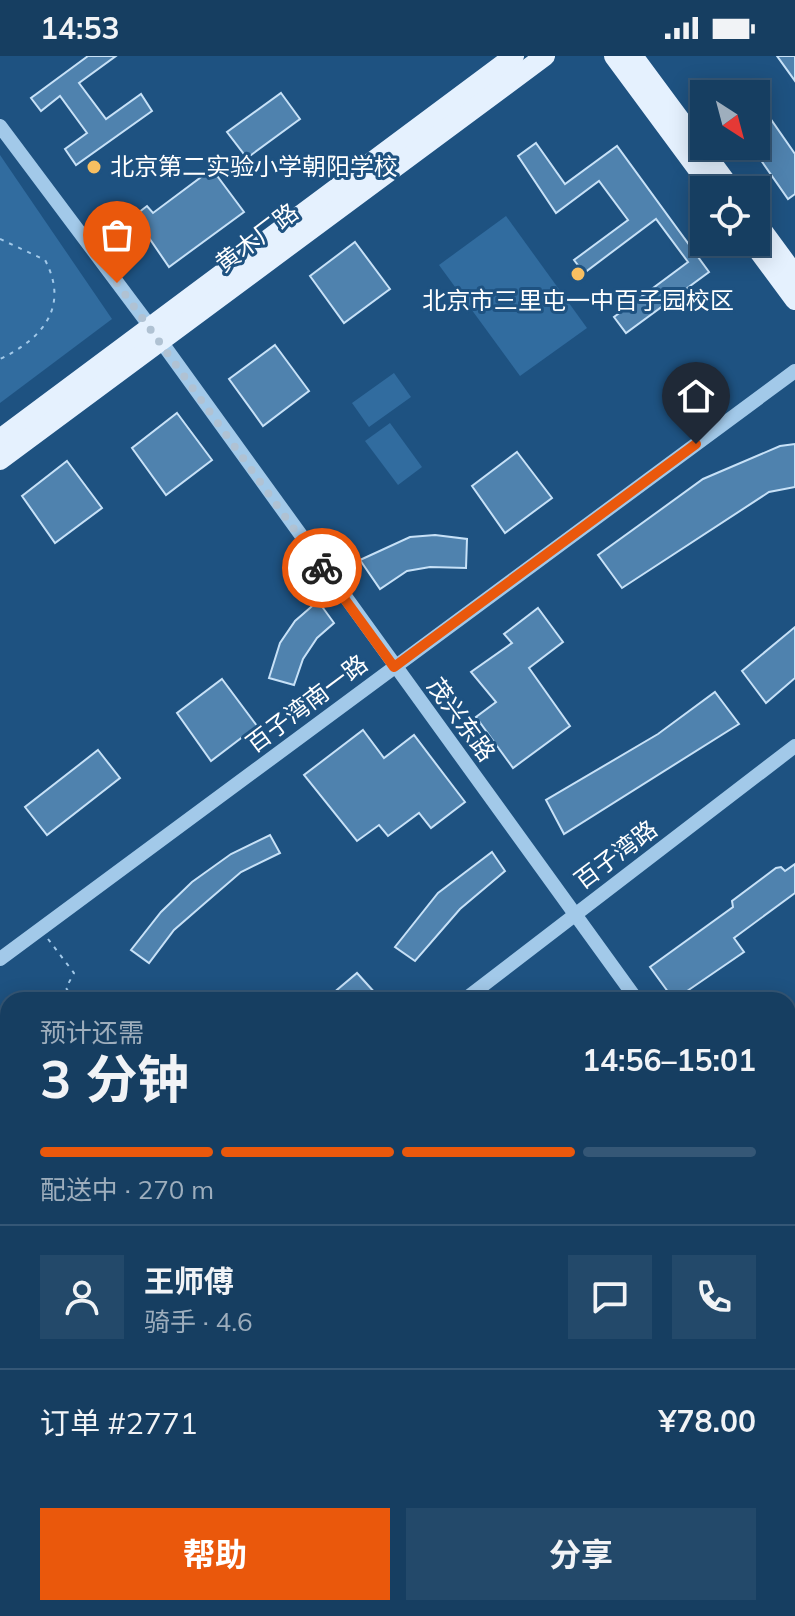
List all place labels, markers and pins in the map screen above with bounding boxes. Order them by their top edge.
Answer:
place label: 北京第二实验小学朝阳学校 [110,151,398,181]
marker: 北京第二实验小学朝阳学校 [85,158,103,176]
pin [83,201,151,283]
marker: 北京市三里屯一中百子园校区 [569,265,587,283]
place label: 北京市三里屯一中百子园校区 [422,285,734,315]
pin [662,362,730,444]

